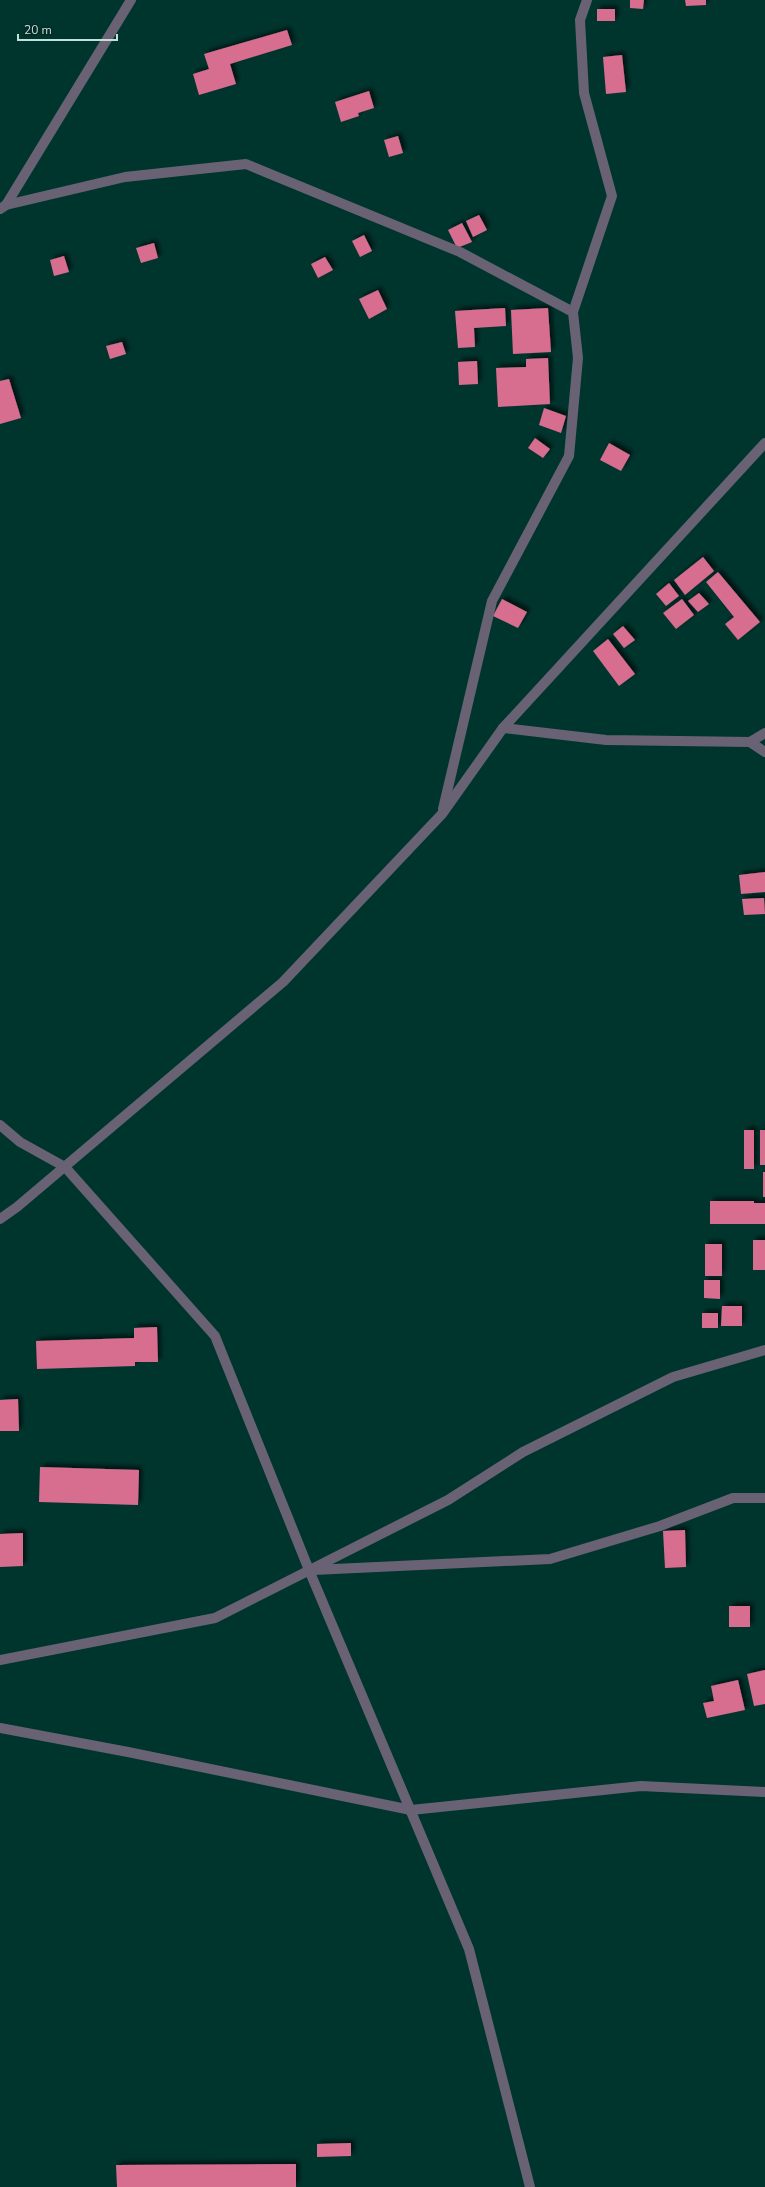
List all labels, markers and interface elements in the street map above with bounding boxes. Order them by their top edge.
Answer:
scale bar [18,16,117,42]
text: 20 m [24,22,52,38]

